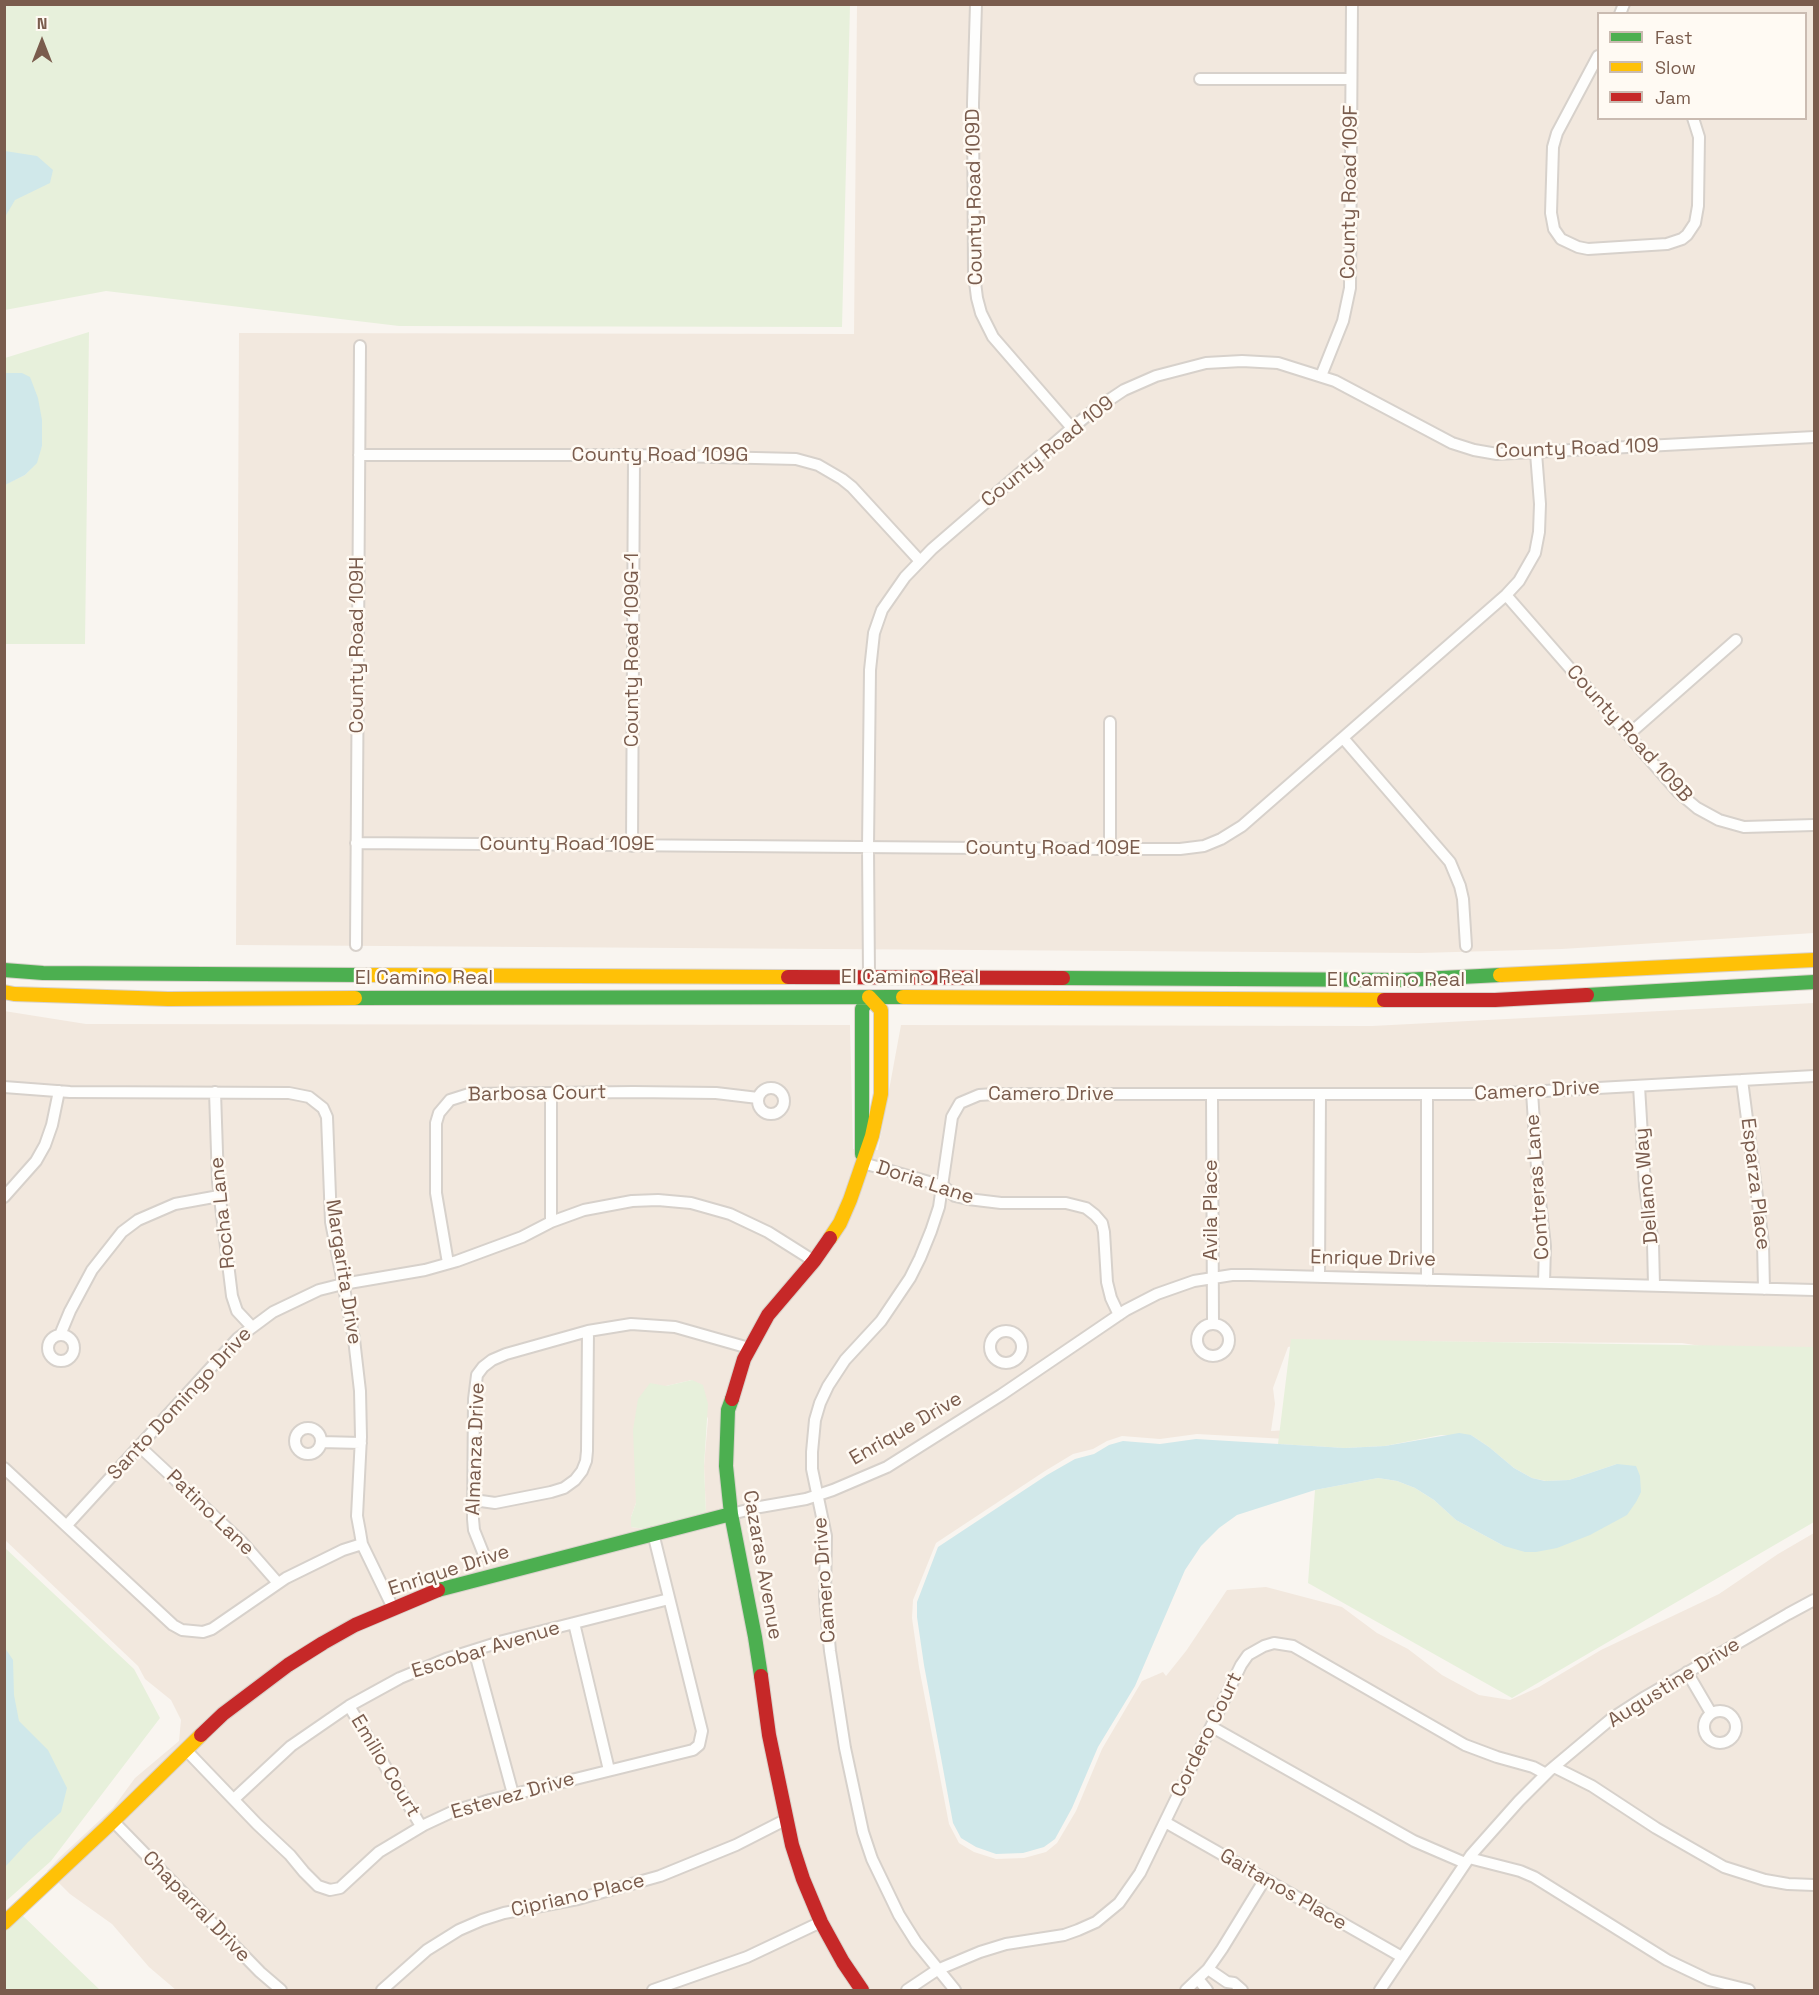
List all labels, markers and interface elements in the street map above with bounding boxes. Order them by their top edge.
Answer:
north arrow [12,12,72,72]
legend [1597,12,1807,120]
text: N [37,13,47,34]
text: Fast [1655,26,1692,49]
text: Slow [1655,56,1696,79]
text: Jam [1655,86,1691,109]
street label: County Road 109F [1336,105,1364,279]
street label: County Road 109D [961,108,989,286]
street label: County Road 109 [977,391,1119,513]
street label: County Road 109 [1495,434,1659,464]
street label: County Road 109G [572,444,748,468]
street label: County Road 109G-1 [621,553,645,747]
street label: County Road 109H [346,557,370,733]
street label: County Road 109B [1561,660,1697,808]
street label: County Road 109E [480,833,654,857]
street label: County Road 109E [966,837,1140,861]
street label: El Camino Real [841,966,979,990]
street label: El Camino Real [355,967,493,991]
street label: El Camino Real [1327,969,1465,993]
street label: Camero Drive [1473,1076,1601,1106]
street label: Barbosa Court [467,1081,607,1107]
street label: Camero Drive [988,1083,1114,1107]
street label: Contreras Lane [1521,1113,1555,1261]
street label: Esparza Place [1735,1117,1775,1251]
street label: Dellano Way [1630,1127,1664,1245]
street label: Rocha Lane [205,1156,241,1270]
street label: Doria Lane [873,1156,977,1210]
street label: Avila Place [1200,1159,1224,1261]
street label: Margarita Drive [320,1198,366,1346]
street label: Enrique Drive [1310,1246,1436,1272]
street label: Santo Domingo Drive [103,1323,257,1485]
street label: Almanza Drive [462,1382,490,1516]
street label: Enrique Drive [845,1387,967,1471]
street label: Patino Lane [161,1465,259,1561]
street label: Cazaras Avenue [737,1488,787,1642]
street label: Camero Drive [809,1516,841,1644]
street label: Enrique Drive [385,1540,513,1602]
street label: Escobar Avenue [409,1616,563,1684]
street label: Augustine Drive [1603,1633,1745,1733]
street label: Cordero Court [1166,1669,1248,1801]
street label: Emilio Court [345,1711,425,1821]
street label: Estevez Drive [449,1767,577,1825]
street label: Gaitanos Place [1215,1844,1351,1936]
street label: Chaparral Drive [137,1846,255,1968]
street label: Cipriano Place [509,1869,647,1923]

